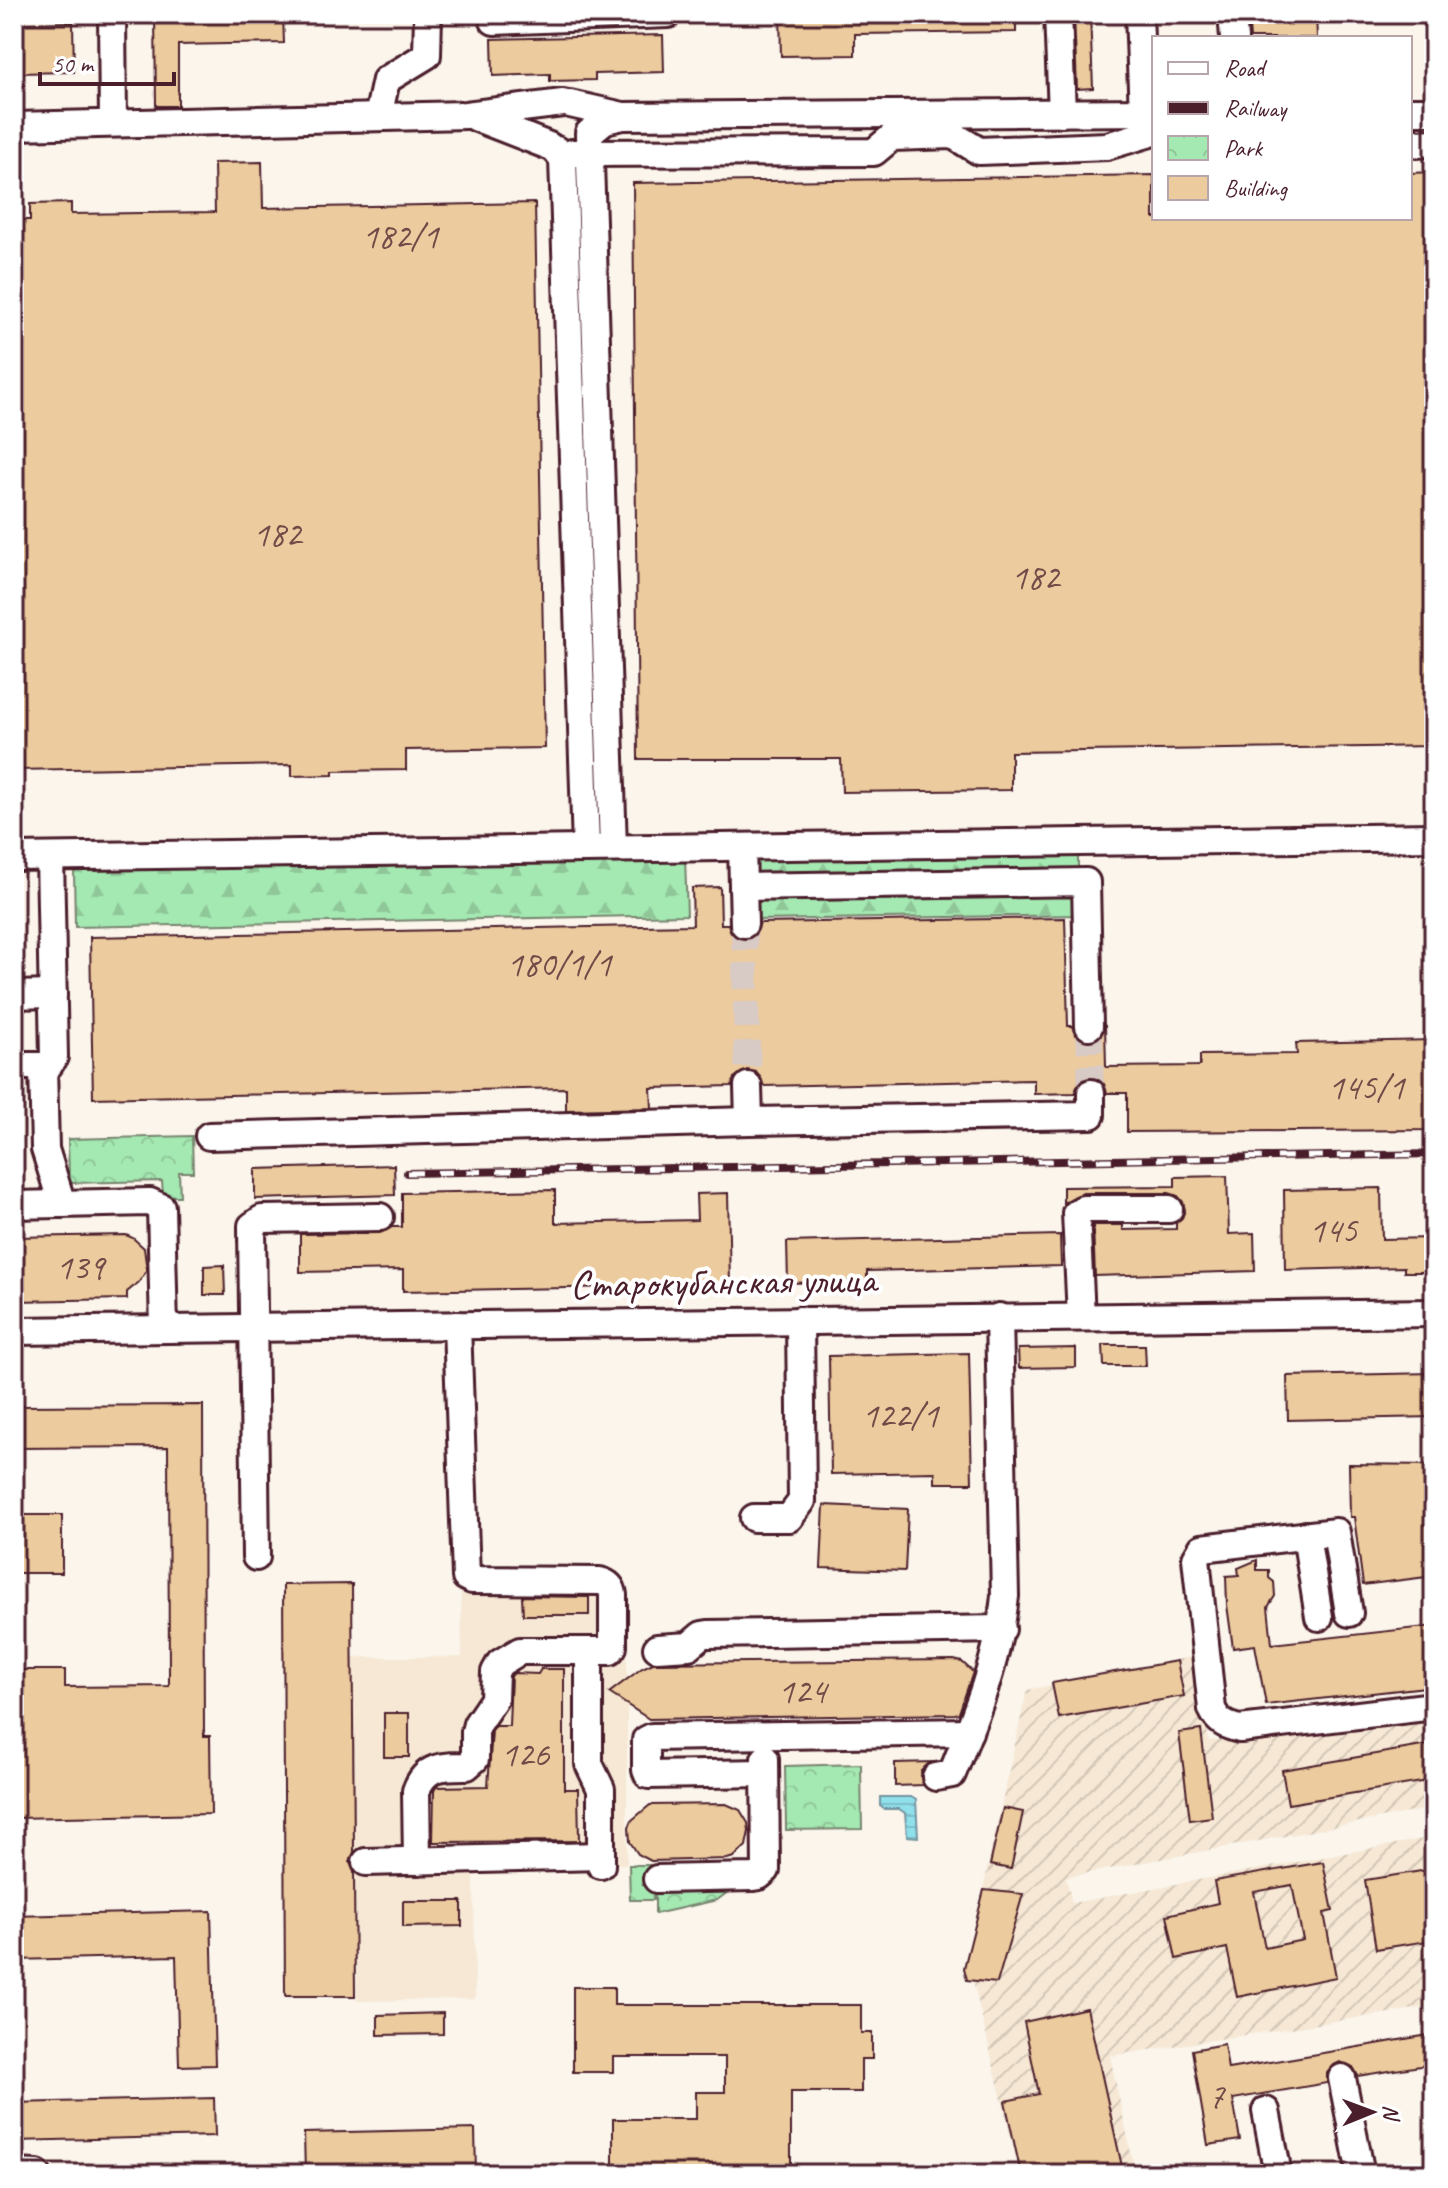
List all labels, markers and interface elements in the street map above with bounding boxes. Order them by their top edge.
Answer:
scale bar [40,36,174,86]
legend [1152,36,1412,220]
text: 50 m [52,49,95,79]
text: Road [1224,53,1268,83]
text: Railway [1224,93,1288,123]
text: Park [1224,133,1264,163]
text: Building [1224,173,1289,203]
house number: 182/1 [362,213,440,259]
house number: 182 [253,511,304,557]
house number: 182 [1011,554,1062,600]
house number: 180/1/1 [507,941,613,987]
house number: 145/1 [1328,1064,1406,1110]
house number: 145 [1309,1207,1359,1253]
house number: 139 [56,1244,107,1290]
street label: Старокубанская улица [570,1254,880,1310]
house number: 122/1 [862,1392,940,1438]
house number: 124 [778,1668,830,1714]
house number: 126 [501,1731,551,1777]
north arrow [1332,2072,1412,2152]
house number: 7 [1208,2073,1226,2119]
text: N [1377,2105,1405,2122]

